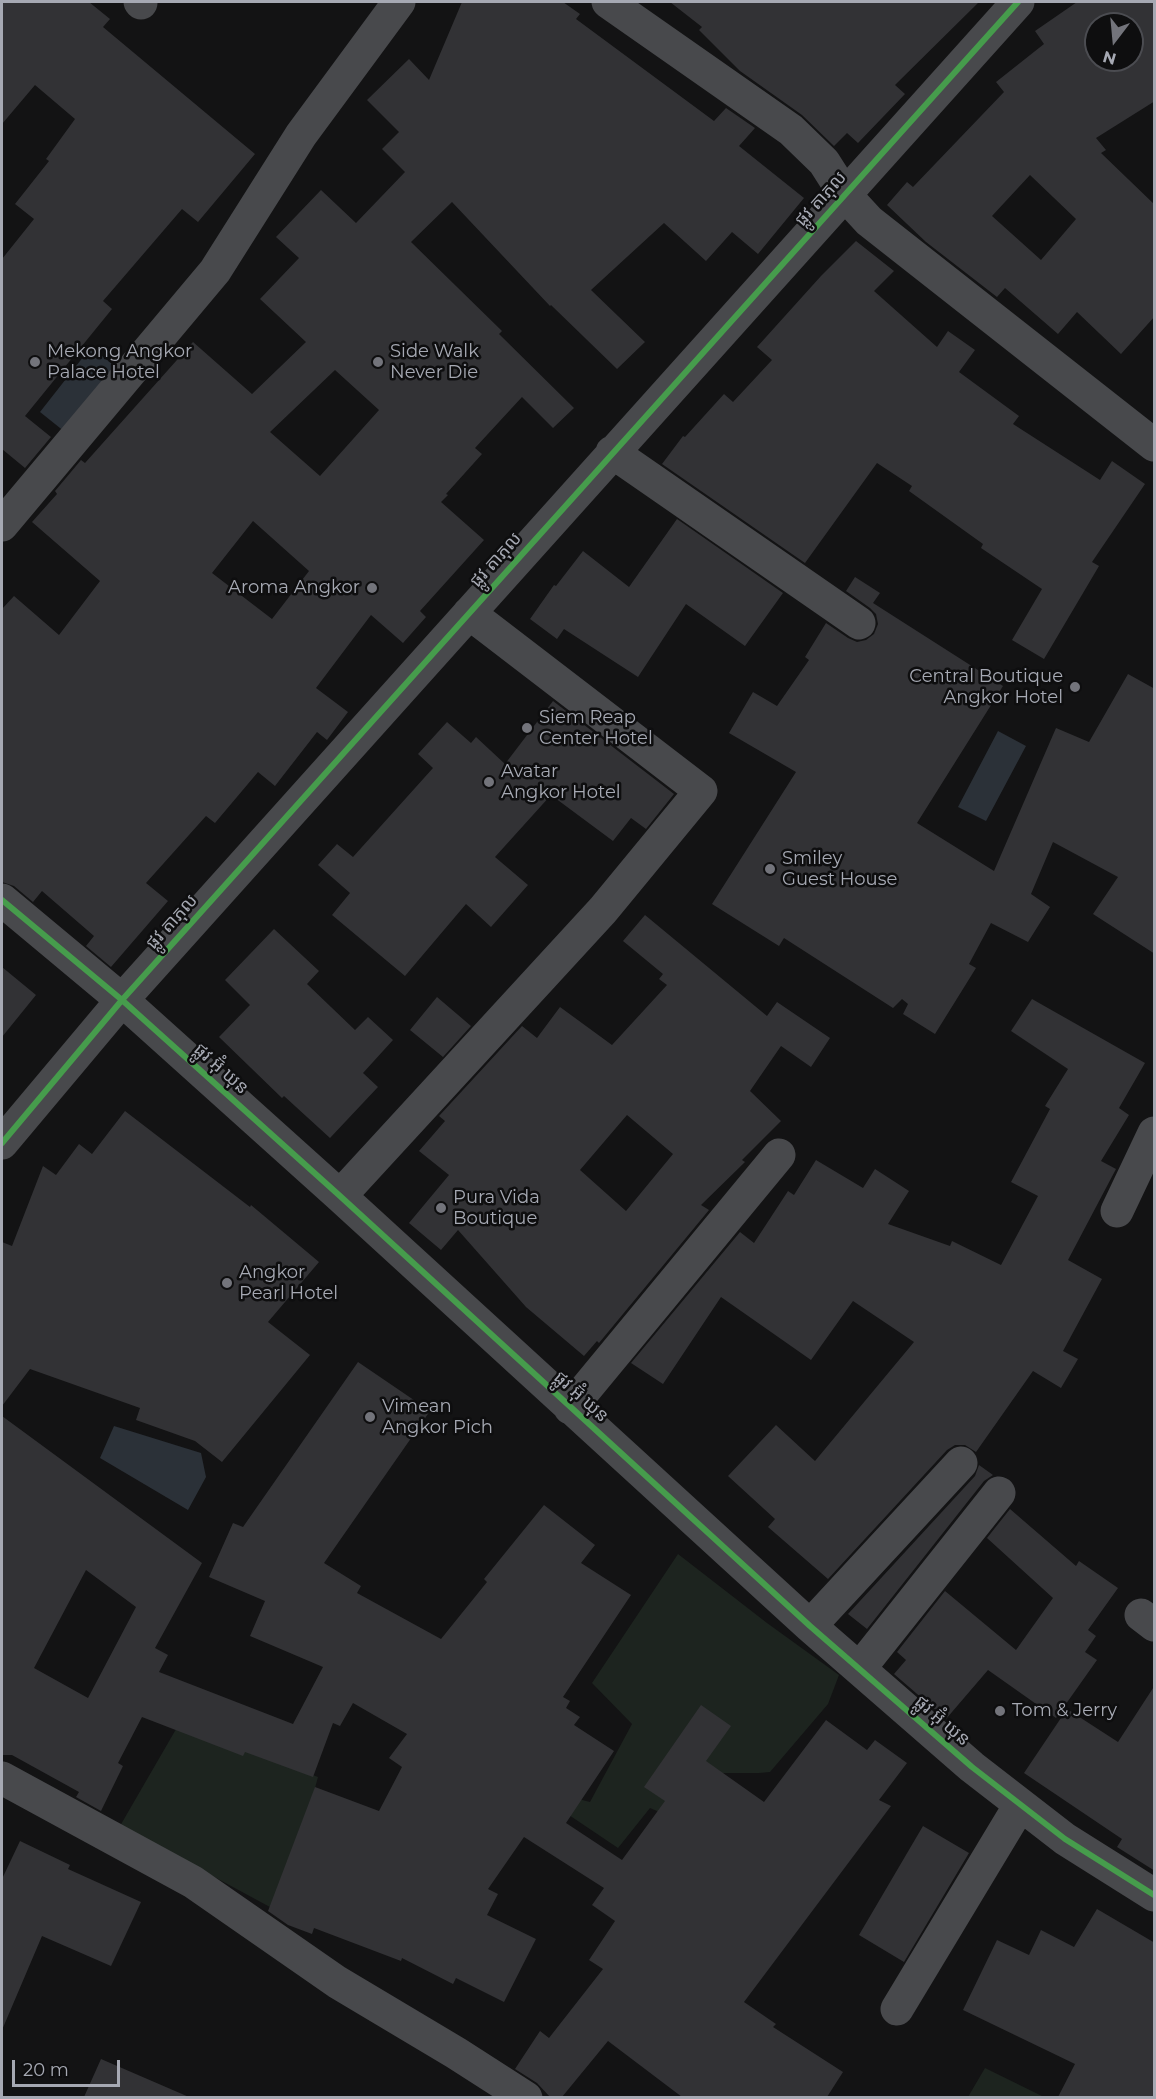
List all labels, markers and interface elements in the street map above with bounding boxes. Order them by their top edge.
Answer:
north arrow [1084,12,1144,72]
text: N [1101,47,1118,69]
street label: ផ្លូវ តាភុល [791,167,851,231]
place label: Mekong Angkor Palace Hotel [47,341,192,384]
place label: Side Walk Never Die [390,341,479,384]
marker: Mekong Angkor Palace Hotel [28,355,42,369]
marker: Side Walk Never Die [371,355,385,369]
street label: ផ្លូវ តាភុល [466,528,526,592]
place label: Aroma Angkor [228,577,360,599]
marker: Aroma Angkor [365,581,379,595]
place label: Central Boutique Angkor Hotel [909,666,1063,708]
marker: Central Boutique Angkor Hotel [1068,680,1082,694]
place label: Siem Reap Center Hotel [539,707,653,750]
marker: Siem Reap Center Hotel [520,721,534,735]
place label: Avatar Angkor Hotel [501,761,621,804]
marker: Avatar Angkor Hotel [482,775,496,789]
place label: Smiley Guest House [782,848,897,890]
marker: Smiley Guest House [763,862,777,876]
street label: ផ្លូវ តាភុល [142,890,202,954]
street label: ផ្លូវ អ៊ុំ ឃុន [189,1039,253,1099]
place label: Pura Vida Boutique [453,1187,540,1230]
marker: Pura Vida Boutique [434,1201,448,1215]
place label: Angkor Pearl Hotel [239,1262,338,1304]
marker: Angkor Pearl Hotel [220,1276,234,1290]
street label: ផ្លូវ អ៊ុំ ឃុន [549,1367,613,1427]
place label: Vimean Angkor Pich [382,1396,493,1438]
marker: Vimean Angkor Pich [363,1410,377,1424]
street label: ផ្លូវ អ៊ុំ ឃុន [910,1691,974,1751]
place label: Tom & Jerry [1012,1700,1117,1722]
marker: Tom & Jerry [993,1704,1007,1718]
scale bar [15,2048,123,2086]
text: 20 m [23,2059,69,2081]

